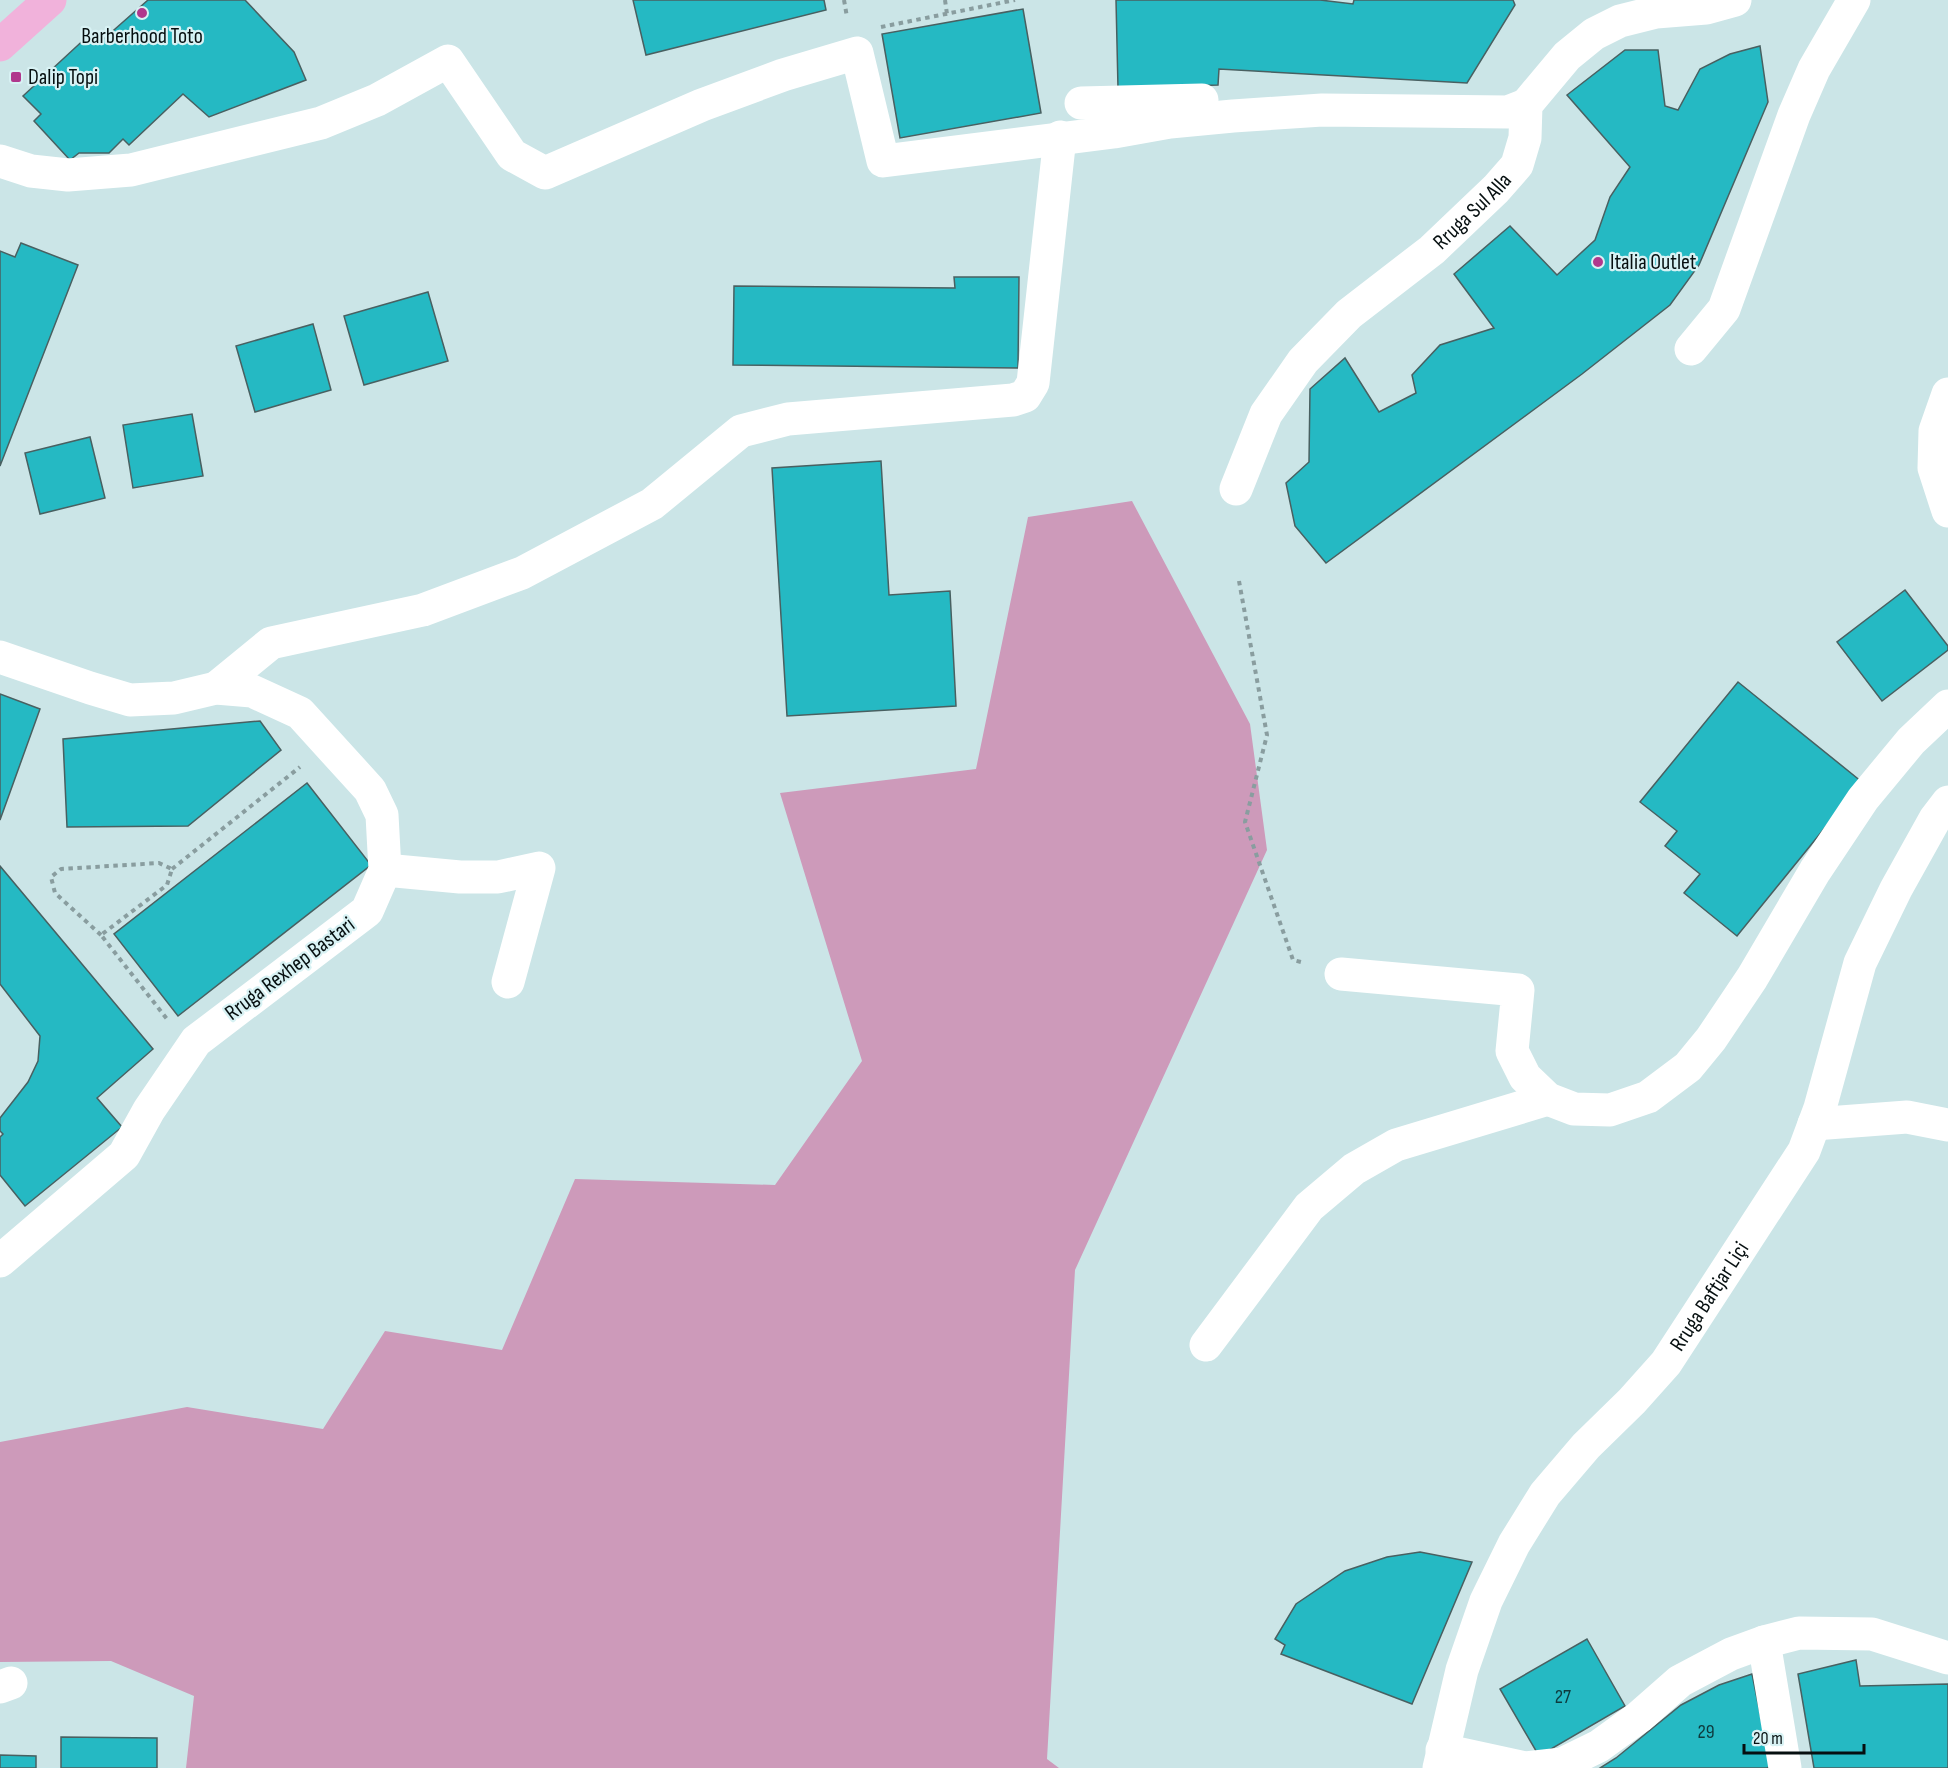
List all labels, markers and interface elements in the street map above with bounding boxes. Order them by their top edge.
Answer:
marker: Barberhood Toto [135,6,149,20]
place label: Barberhood Toto [81,23,203,50]
place label: Dalip Topi [28,64,98,91]
marker: Dalip Topi [9,70,23,84]
street label: Rruga Sul Alla [1427,167,1517,255]
place label: Italia Outlet [1610,249,1697,276]
marker: Italia Outlet [1591,255,1605,269]
street label: Rruga Rexhep Bastari [220,911,360,1027]
street label: Rruga Baftjar Liçi [1664,1237,1755,1356]
house number: 27 [1555,1685,1571,1709]
scale bar [1744,1717,1864,1755]
house number: 29 [1697,1720,1715,1744]
text: 20 m [1753,1728,1783,1749]

